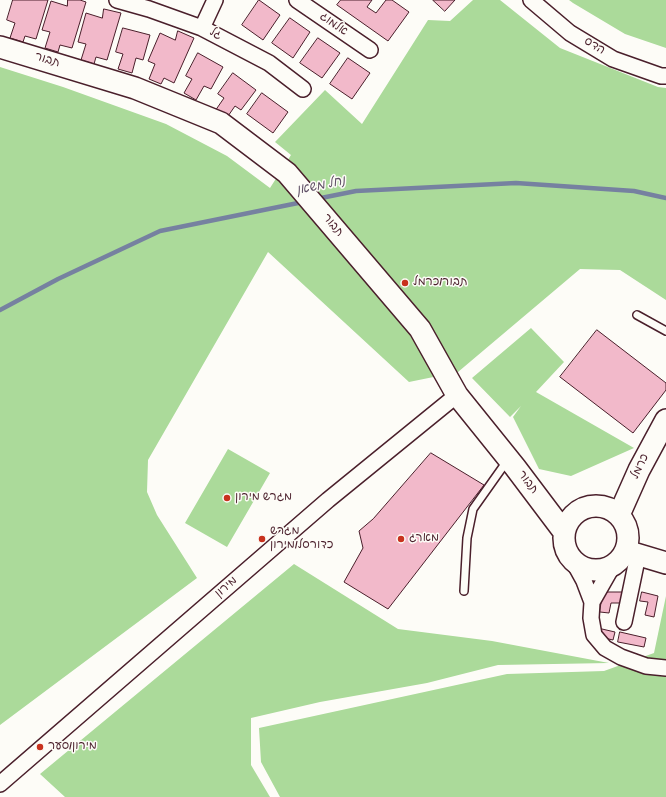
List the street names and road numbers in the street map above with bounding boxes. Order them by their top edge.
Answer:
street label: אלמוג [316,10,350,40]
street label: גל [206,26,224,44]
street label: הדס [581,35,607,59]
street label: תבור [33,50,61,72]
street label: תבור [318,212,346,240]
street label: כרמל [629,452,653,482]
street label: תבור [514,468,540,498]
street label: מירון [213,574,241,602]

